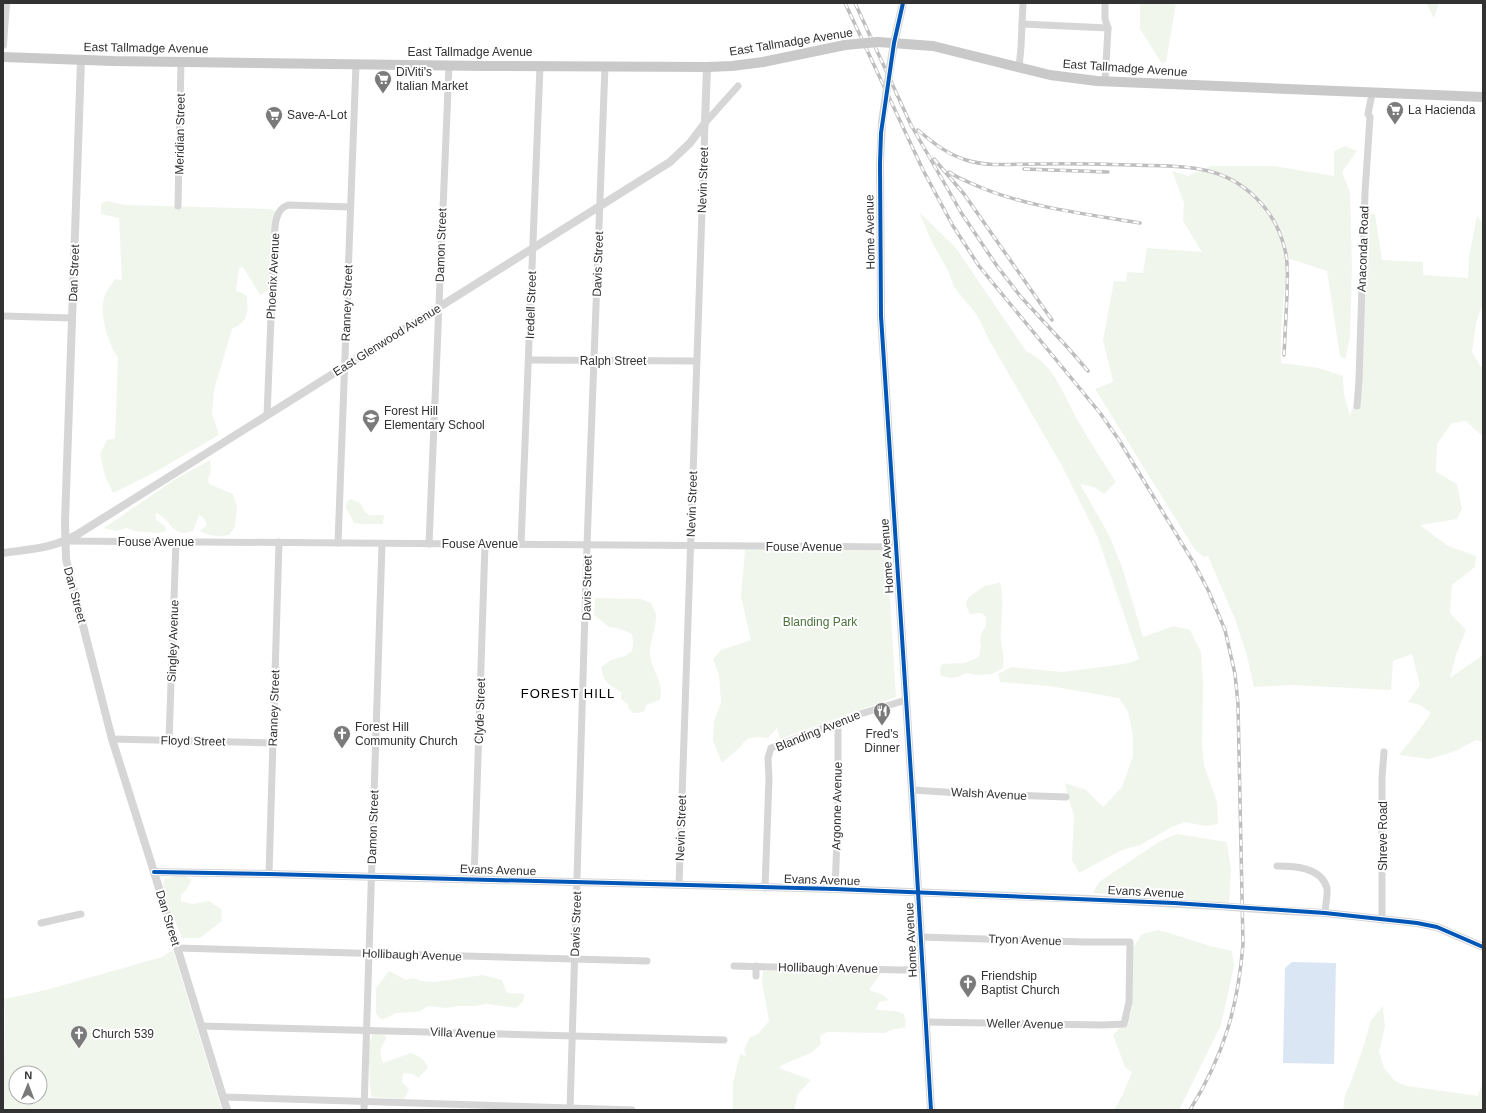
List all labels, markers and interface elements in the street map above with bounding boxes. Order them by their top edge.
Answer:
street label: East Tallmadge Avenue [728,25,854,59]
street label: East Tallmadge Avenue [83,40,209,56]
street label: East Tallmadge Avenue [408,45,533,59]
street label: East Tallmadge Avenue [1062,57,1188,79]
place label: DiViti's Italian Market [396,65,469,93]
supermarket icon: DiViti's Italian Market [373,69,393,94]
street label: Meridian Street [172,93,188,175]
supermarket icon: La Hacienda [1385,100,1405,125]
place label: La Hacienda [1408,103,1476,117]
supermarket icon: Save-A-Lot [264,105,284,130]
place label: Save-A-Lot [287,108,348,122]
street label: Nevin Street [695,146,711,213]
street label: Home Avenue [862,194,878,270]
street label: Anaconda Road [1355,206,1371,292]
street label: Damon Street [433,207,449,282]
street label: Davis Street [590,230,606,297]
street label: Phoenix Avenue [264,232,282,320]
street label: Dan Street [66,243,82,302]
street label: Ranney Street [339,264,355,342]
street label: Iredell Street [523,270,539,339]
street label: East Glenwood Avenue [330,301,444,379]
street label: Ralph Street [580,354,647,368]
place label: Forest Hill Elementary School [384,404,485,432]
school or university icon: Forest Hill Elementary School [361,408,381,433]
street label: Nevin Street [684,470,700,537]
street label: Home Avenue [877,518,897,594]
street label: Fouse Avenue [118,535,195,549]
street label: Fouse Avenue [442,537,519,551]
street label: Fouse Avenue [766,540,843,554]
street label: Davis Street [579,555,595,621]
street label: Dan Street [61,565,89,625]
street label: Singley Avenue [165,599,181,682]
park label: Blanding Park [783,615,858,629]
street label: Ranney Street [266,669,282,747]
street label: Clyde Street [472,677,488,744]
district label: FOREST HILL [521,686,615,701]
restaurant icon: Fred's Dinner [872,701,892,726]
street label: Blanding Avenue [774,708,863,754]
place label: Forest Hill Community Church [355,720,458,748]
church icon: Forest Hill Community Church [332,724,352,749]
place label: Fred's Dinner [864,727,900,755]
street label: Floyd Street [161,733,226,749]
street label: Argonne Avenue [829,761,845,850]
street label: Walsh Avenue [951,785,1028,803]
street label: Damon Street [365,789,381,864]
street label: Nevin Street [673,794,689,861]
street label: Shreve Road [1376,801,1390,871]
street label: Evans Avenue [460,862,537,878]
street label: Evans Avenue [784,872,861,888]
street label: Evans Avenue [1107,883,1185,901]
street label: Dan Street [153,889,183,948]
street label: Davis Street [568,890,584,957]
street label: Home Avenue [902,902,920,978]
street label: Tryon Avenue [988,932,1062,948]
street label: Hollibaugh Avenue [362,946,462,964]
street label: Hollibaugh Avenue [778,960,878,976]
place label: Friendship Baptist Church [981,969,1060,997]
church icon: Friendship Baptist Church [958,973,978,998]
street label: Weller Avenue [986,1016,1064,1032]
church icon: Church 539 [69,1024,89,1049]
street label: Villa Avenue [430,1025,496,1041]
place label: Church 539 [92,1027,154,1041]
north arrow [8,1065,48,1105]
text: N [24,1069,32,1081]

